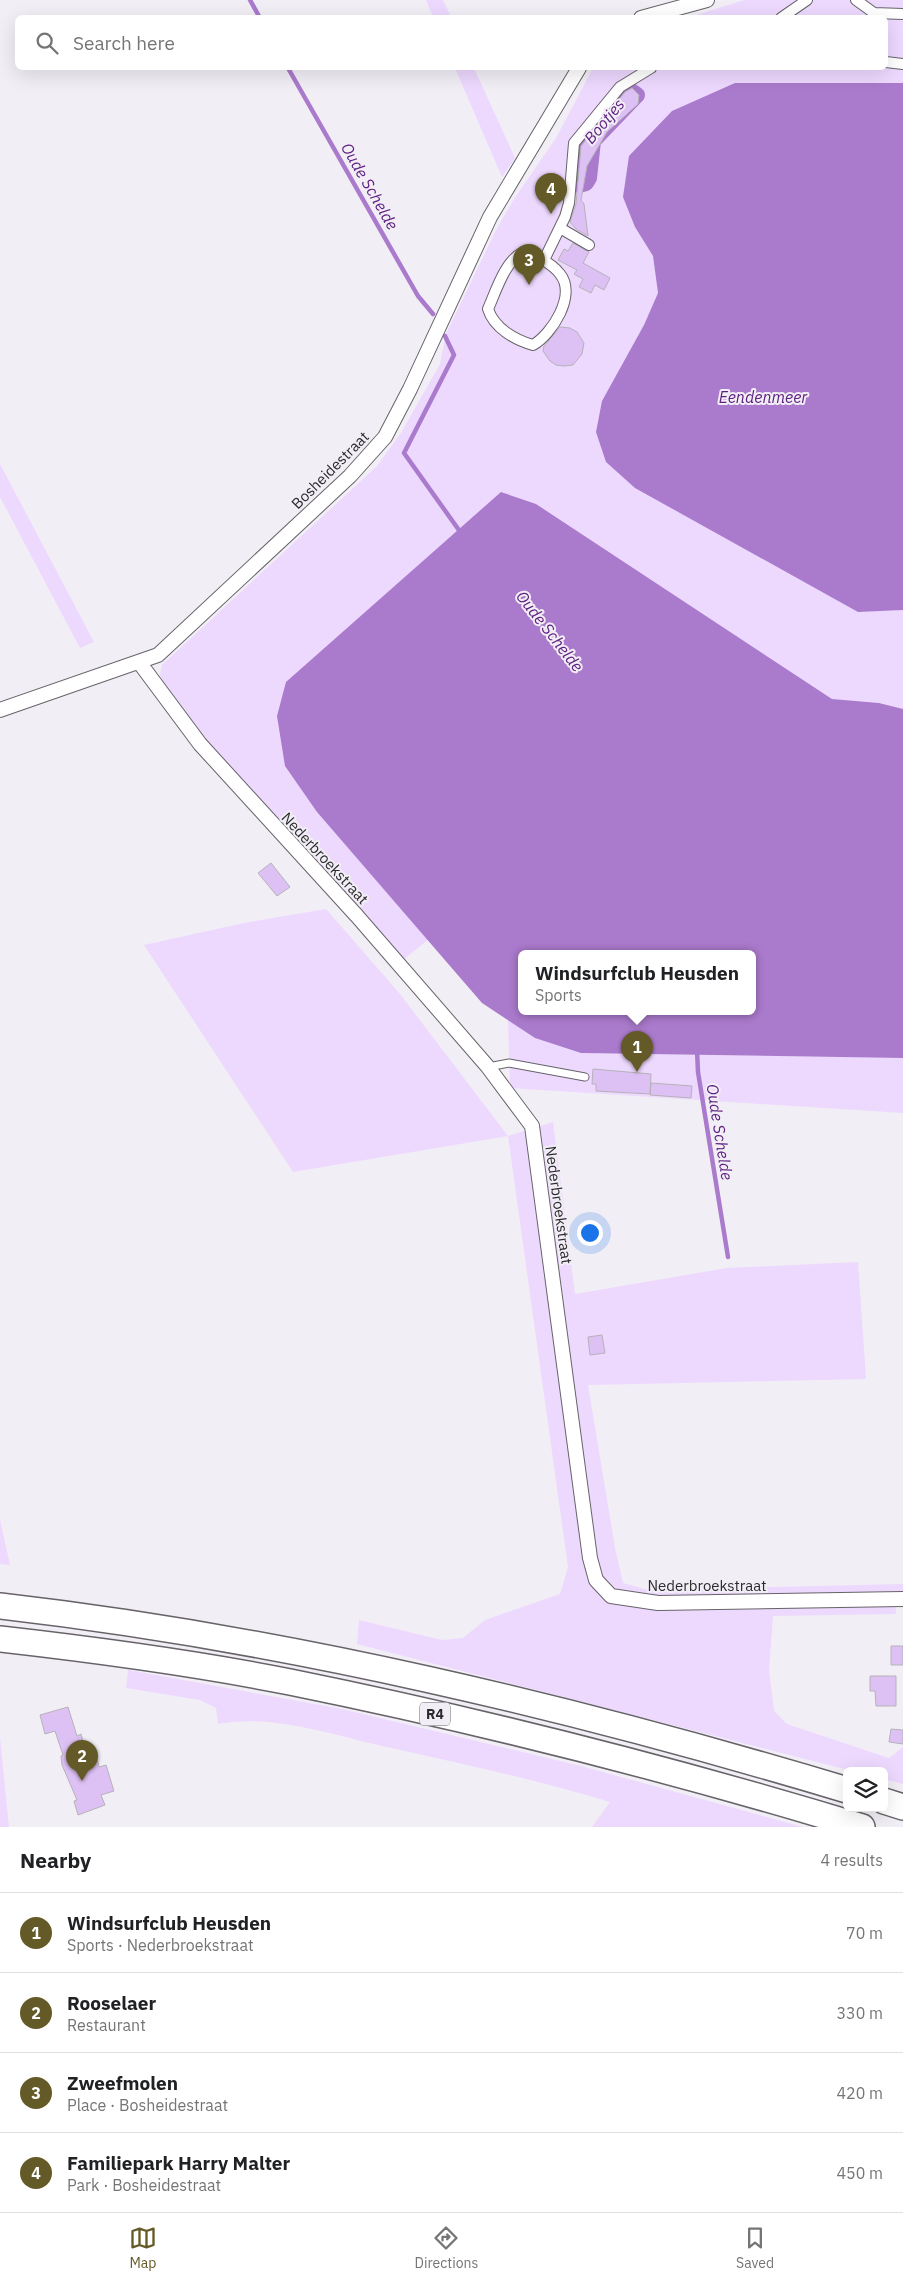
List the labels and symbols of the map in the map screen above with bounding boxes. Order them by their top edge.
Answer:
water label: Bootjes [580,95,628,147]
water label: Oude Schelde [337,139,403,233]
pin: 4 [535,173,567,214]
pin: 3 [513,244,545,285]
water label: Eendenmeer [719,387,808,407]
street label: Bosheidestraat [287,427,373,513]
water label: Oude Schelde [512,587,588,675]
street label: Nederbroekstraat [277,808,373,908]
pin: 1 [621,1031,653,1072]
water label: Oude Schelde [703,1082,737,1182]
street label: Nederbroekstraat [541,1145,577,1265]
your location [577,1220,603,1246]
street label: Nederbroekstraat [648,1576,767,1595]
road number: R4 [420,1702,450,1726]
pin: 2 [66,1740,98,1781]

